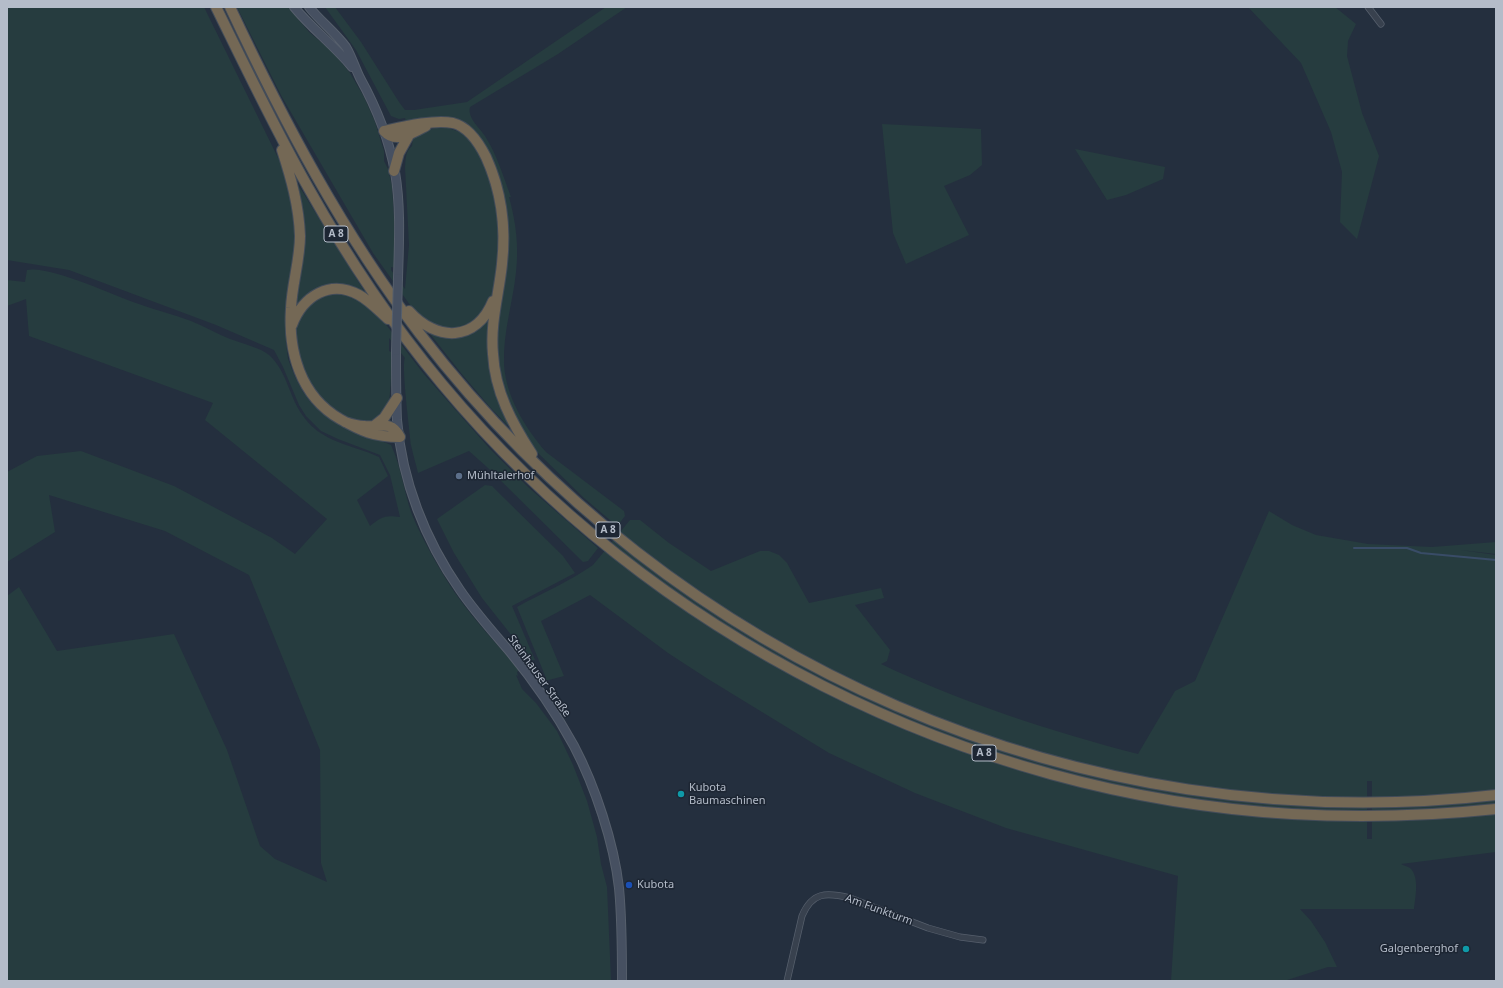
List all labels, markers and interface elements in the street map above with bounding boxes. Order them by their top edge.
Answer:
road number: A 8 [324,226,348,242]
place label: Mühltalerhof [467,469,534,483]
marker: Mühltalerhof [454,471,464,481]
road number: A 8 [596,522,620,538]
street label: Steinhauser Straße [505,632,573,720]
road number: A 8 [972,745,996,761]
place label: Kubota Baumaschinen [689,781,766,807]
marker: Kubota Baumaschinen [676,789,686,799]
place label: Kubota [637,878,674,892]
marker: Kubota [624,880,634,890]
street label: Am Funkturm [843,892,915,928]
place label: Galgenberghof [1380,942,1458,956]
marker: Galgenberghof [1461,944,1471,954]

